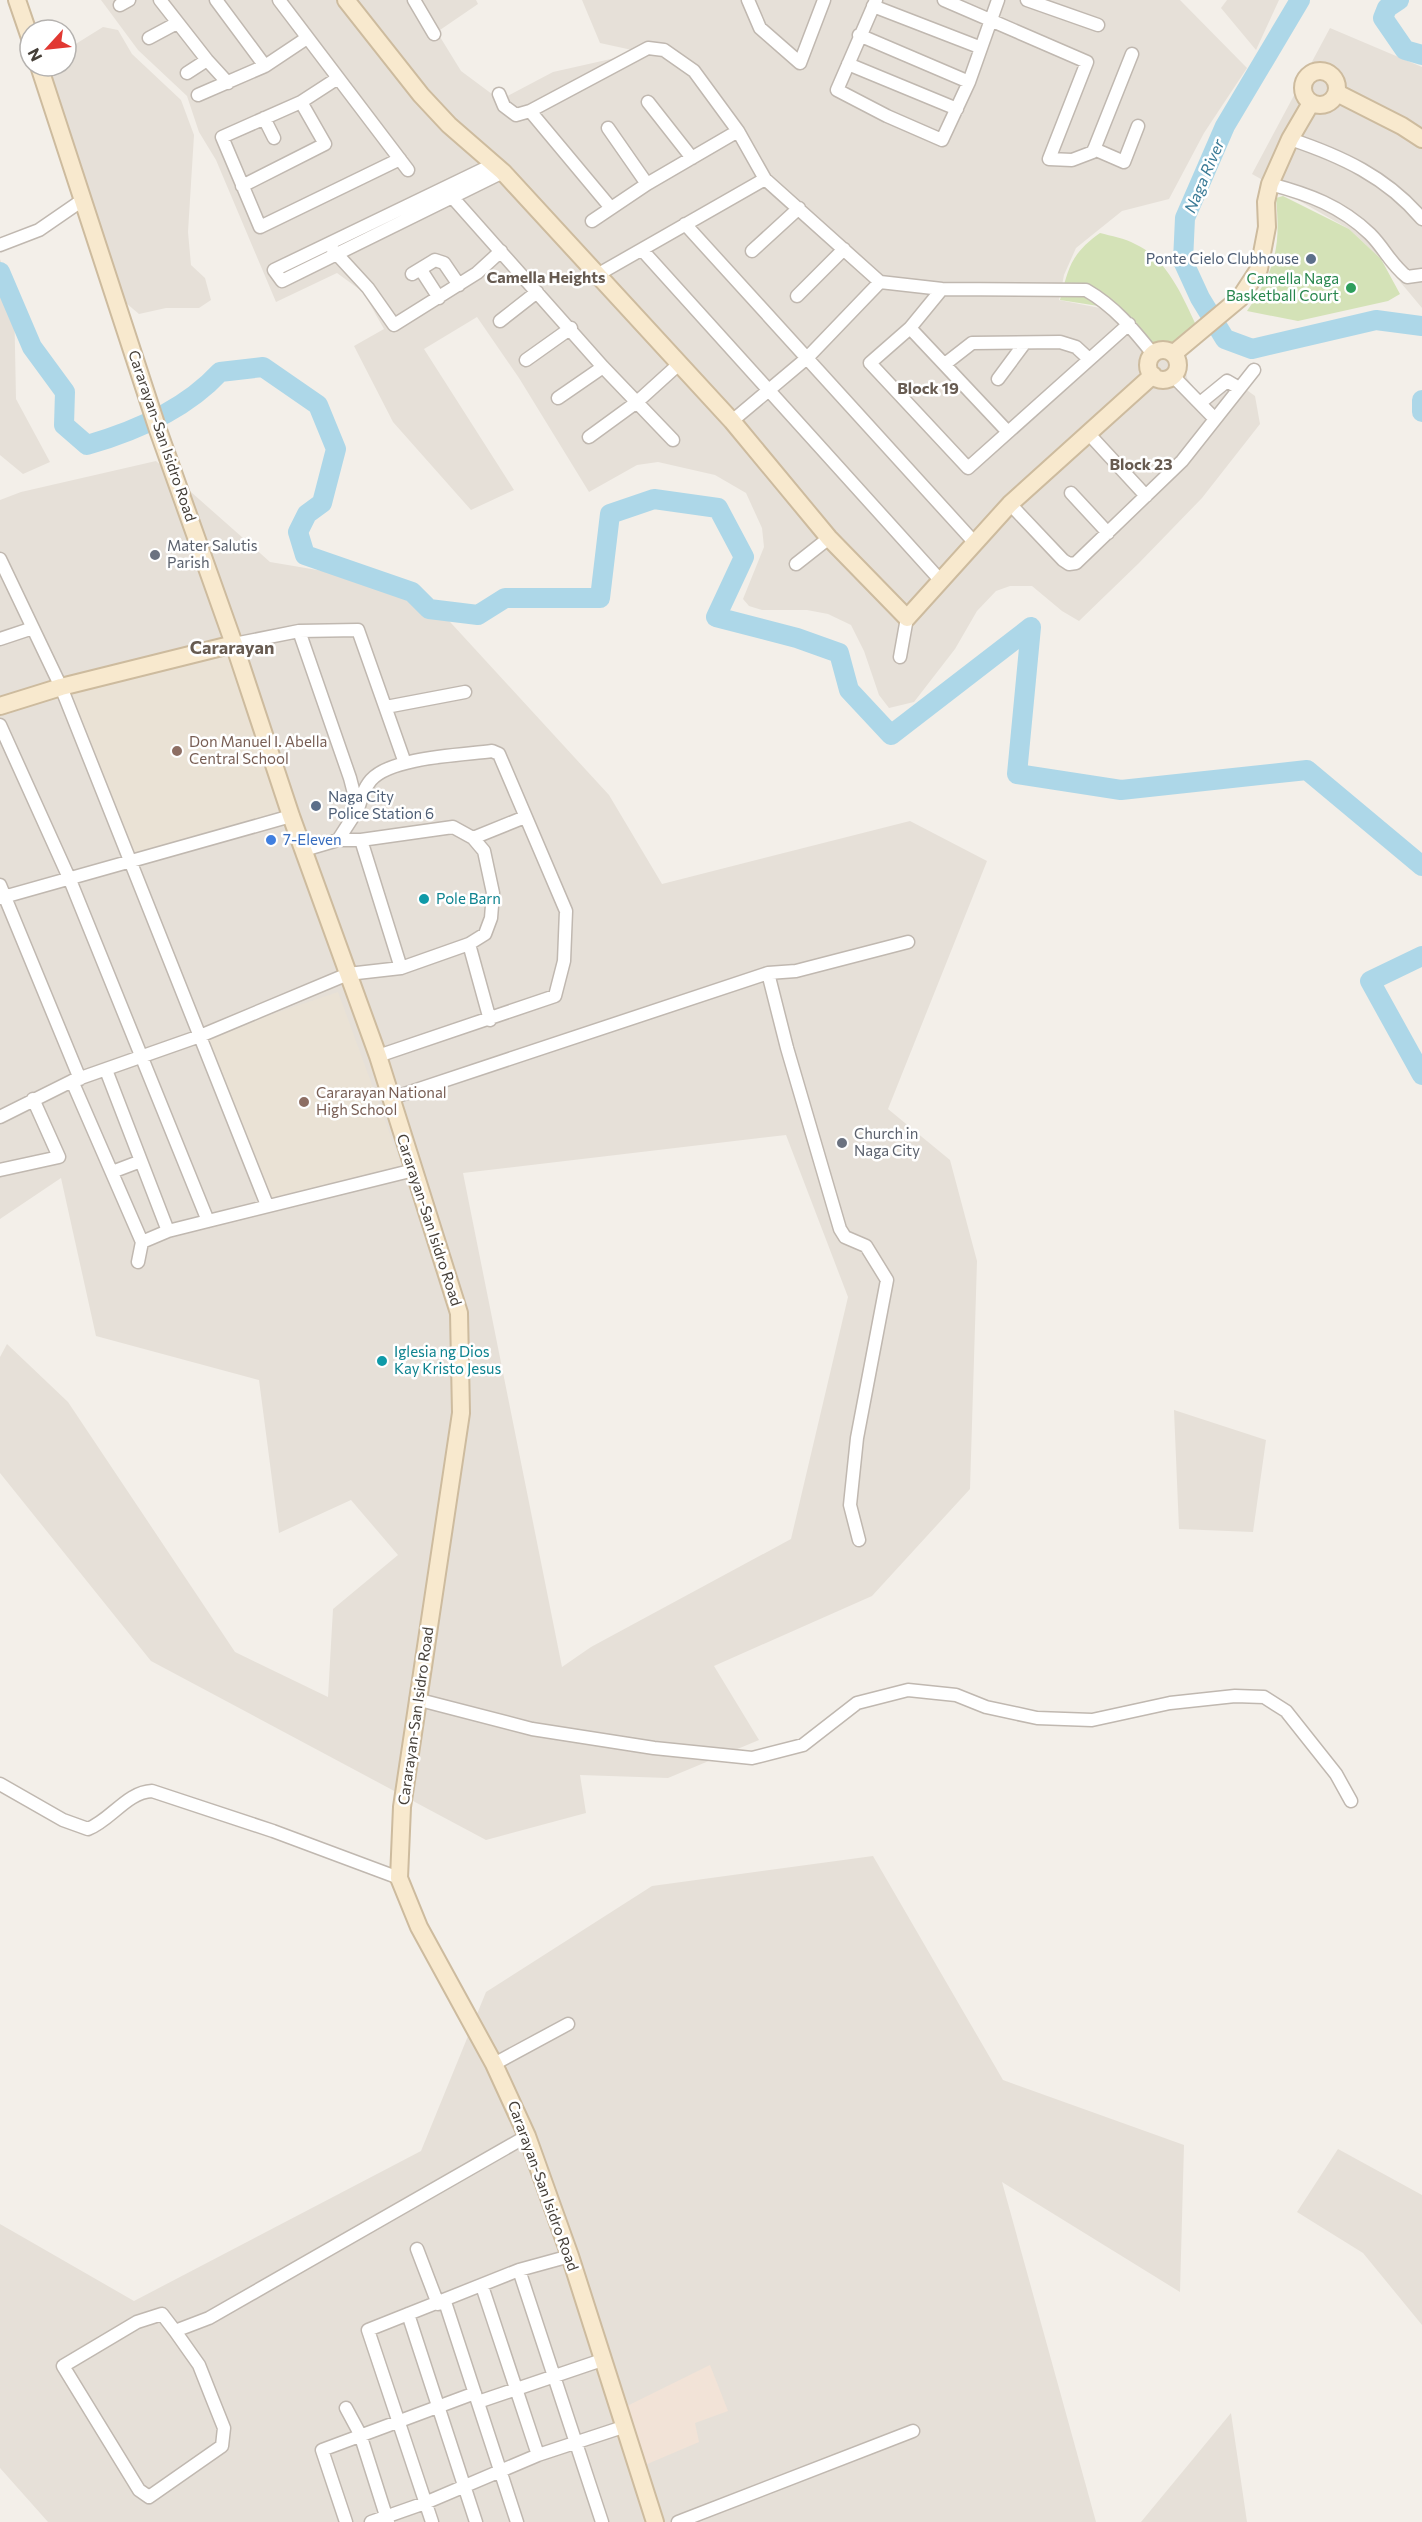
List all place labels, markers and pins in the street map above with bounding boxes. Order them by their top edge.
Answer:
place label: Ponte Cielo Clubhouse [1146,249,1299,267]
marker: Ponte Cielo Clubhouse [1304,252,1318,266]
place label: Camella Naga Basketball Court [1226,269,1339,304]
marker: Camella Naga Basketball Court [1344,281,1358,295]
place label: Mater Salutis Parish [167,536,258,571]
marker: Mater Salutis Parish [148,548,162,562]
place label: Don Manuel I. Abella Central School [189,732,327,767]
marker: Don Manuel I. Abella Central School [170,744,184,758]
place label: Naga City Police Station 6 [328,787,434,822]
marker: Naga City Police Station 6 [309,799,323,813]
place label: 7-Eleven [283,830,342,848]
marker: 7-Eleven [264,833,278,847]
place label: Pole Barn [436,889,501,907]
marker: Pole Barn [417,892,431,906]
place label: Cararayan National High School [316,1083,447,1118]
marker: Cararayan National High School [297,1095,311,1109]
place label: Church in Naga City [854,1124,920,1159]
marker: Church in Naga City [835,1136,849,1150]
place label: Iglesia ng Dios Kay Kristo Jesus [394,1342,501,1377]
marker: Iglesia ng Dios Kay Kristo Jesus [375,1354,389,1368]

